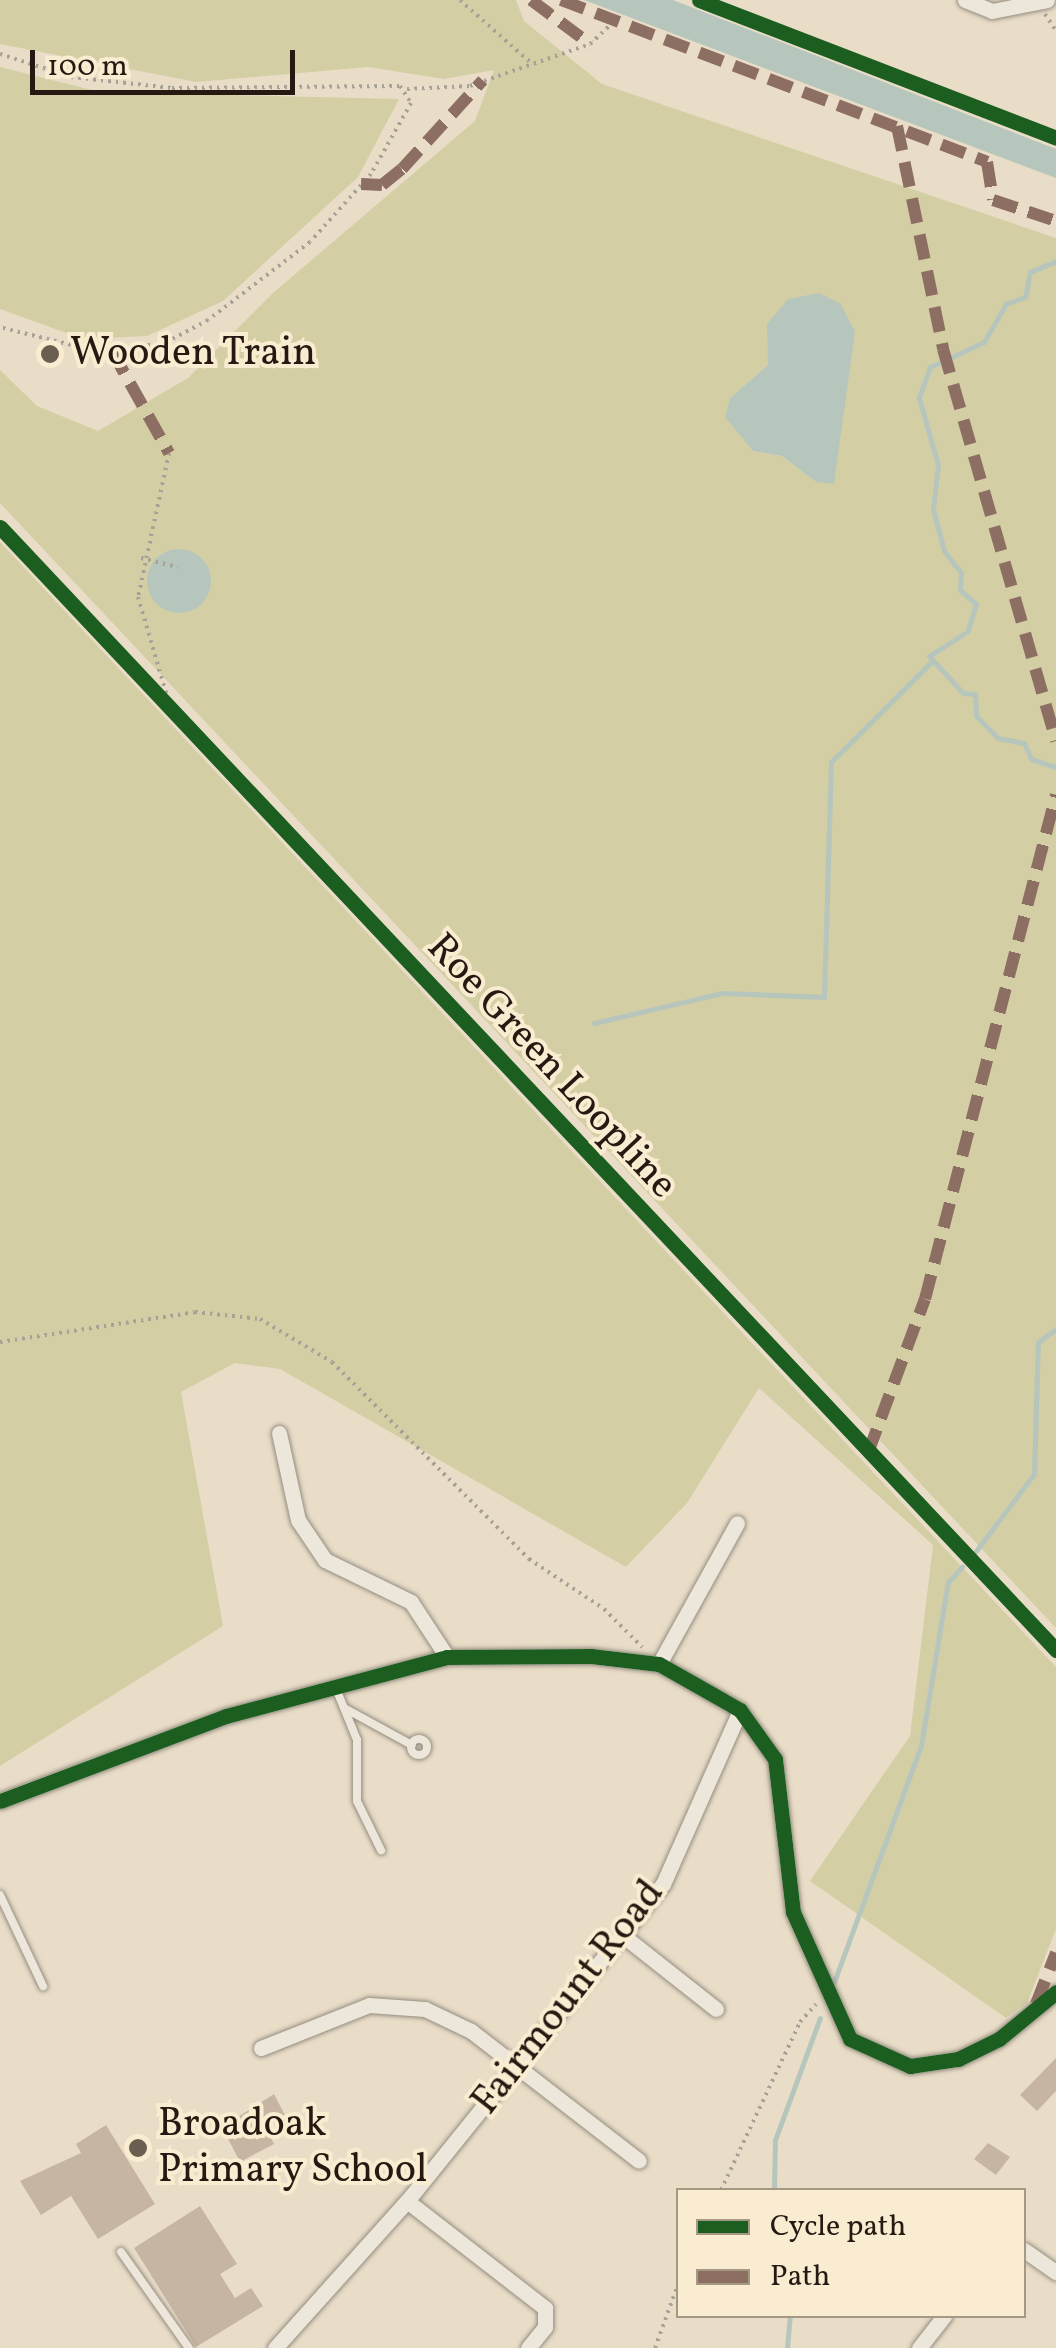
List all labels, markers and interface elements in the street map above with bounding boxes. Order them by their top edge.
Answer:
scale bar [35,30,300,92]
text: 100 m [47,46,128,88]
place label: Wooden Train [70,330,317,378]
marker: Wooden Train [39,343,61,365]
street label: Roe Green Loopline [416,925,686,1209]
street label: Fairmount Road [462,1871,676,2125]
place label: Broadoak Primary School [158,2101,429,2195]
marker: Broadoak Primary School [127,2137,149,2159]
legend [676,2188,1026,2318]
text: Cycle path [770,2206,906,2248]
text: Path [770,2256,830,2298]

